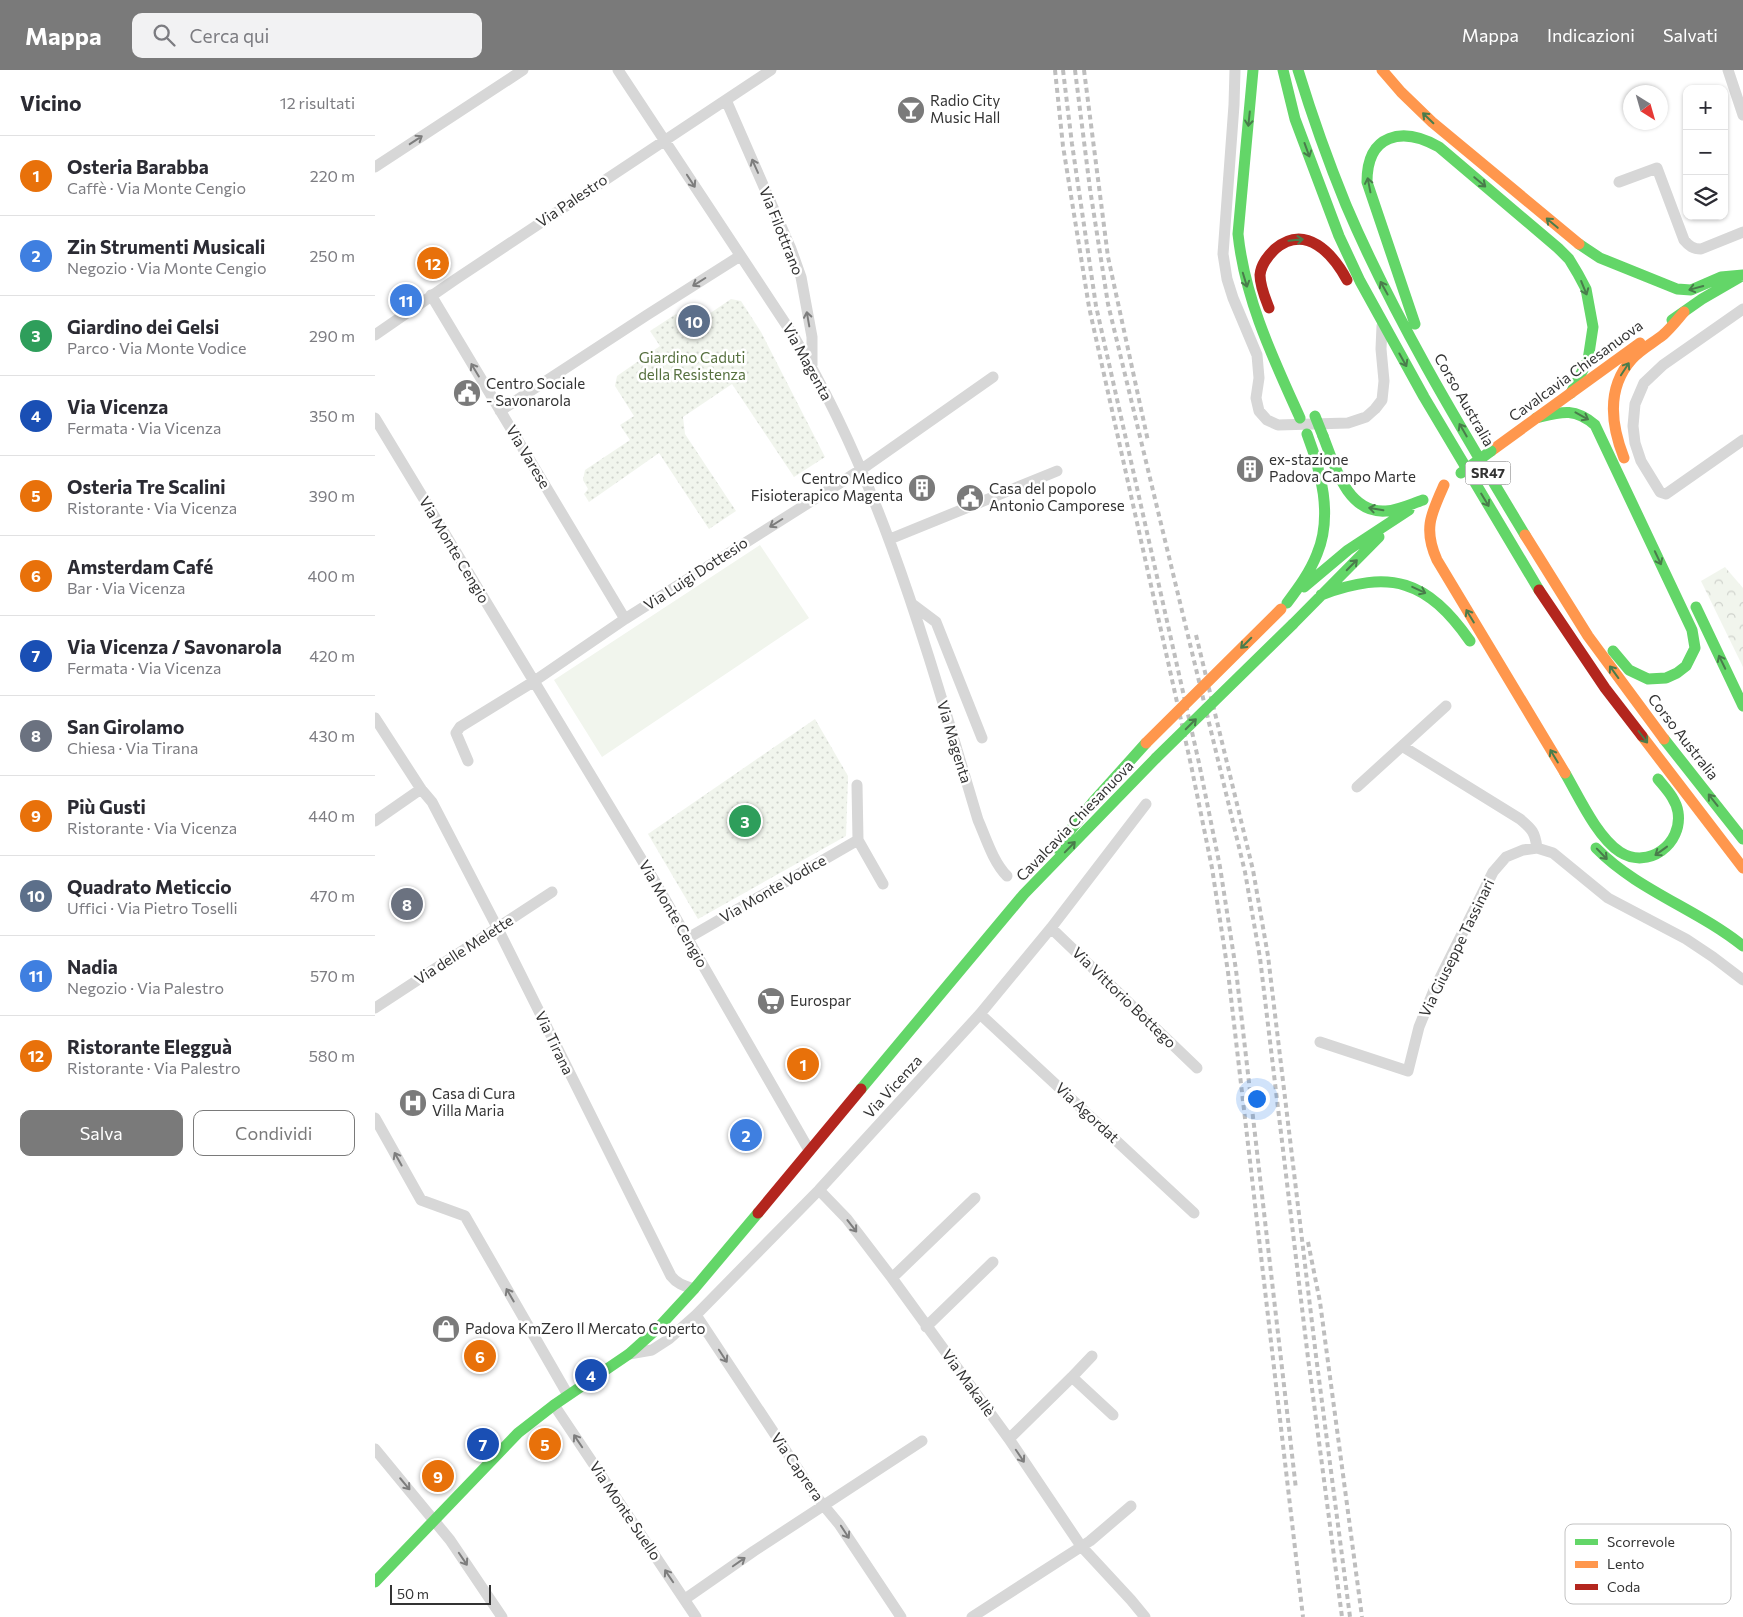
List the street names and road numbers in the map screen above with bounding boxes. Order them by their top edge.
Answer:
street label: Via Palestro [533,170,610,230]
street label: Via Filottrano [756,184,808,277]
street label: Cavalcavia Chiesanuova [1505,316,1646,425]
street label: Via Magenta [779,320,836,403]
street label: Corso Australia [1431,350,1499,449]
street label: Via Varese [503,422,555,491]
road number: SR47 [1465,462,1511,484]
street label: Via Monte Cengio [416,493,494,606]
street label: Via Luigi Dottesio [640,533,751,613]
street label: Corso Australia [1645,690,1723,783]
street label: Via Magenta [934,698,976,785]
street label: Cavalcavia Chiesanuova [1012,756,1137,884]
street label: Via Monte Vodice [716,850,829,926]
street label: Via Monte Cengio [636,856,712,971]
street label: Via Giuseppe Tassinari [1415,876,1497,1020]
street label: Via delle Melette [411,911,516,988]
street label: Via Vittorio Bottego [1069,943,1180,1052]
street label: Via Tirana [532,1008,578,1077]
street label: Via Vicenza [859,1051,925,1121]
street label: Via Agordat [1052,1078,1123,1146]
street label: Via Makallè [938,1345,999,1419]
street label: Via Caprera [768,1429,828,1504]
street label: Via Monte Suello [586,1458,666,1563]

